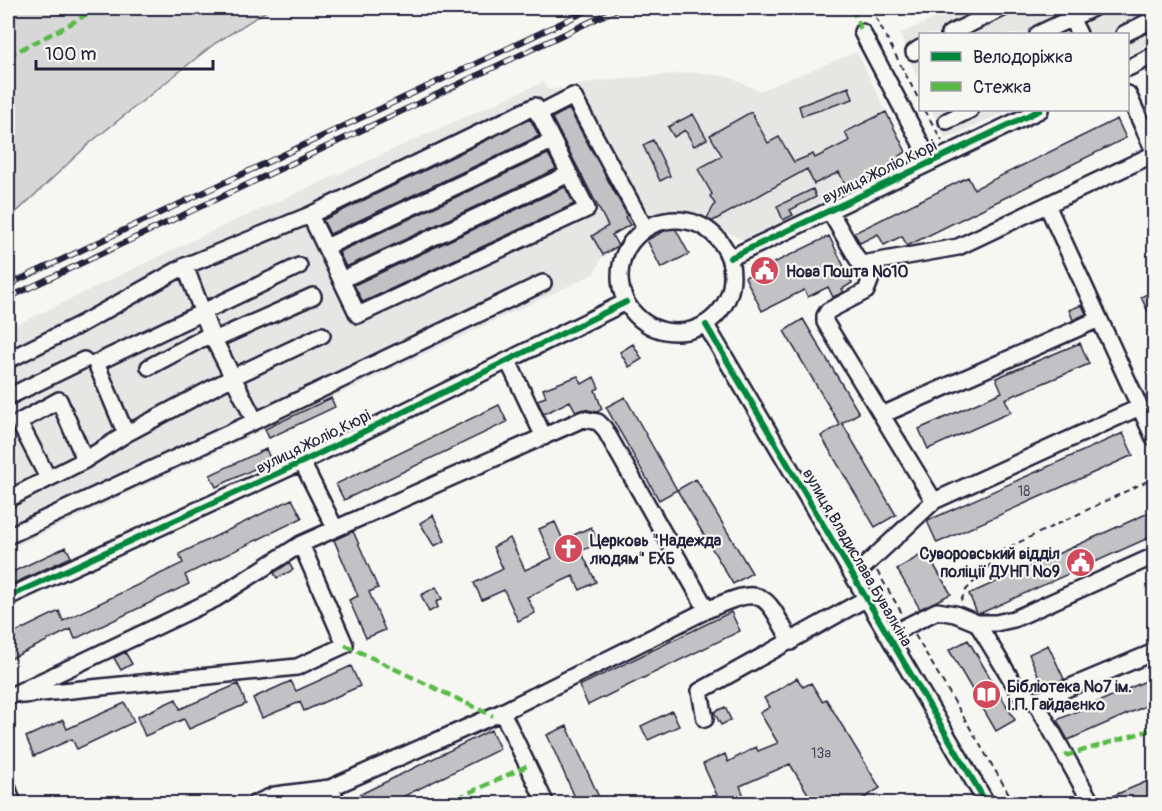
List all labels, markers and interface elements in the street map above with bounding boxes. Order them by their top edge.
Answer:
scale bar [36,33,213,71]
legend [919,33,1129,111]
text: 100 m [45,43,97,66]
text: Велодоріжка [973,46,1073,69]
text: Стежка [973,76,1031,99]
street label: вулиця Жоліо Кюрі [819,135,940,208]
public building icon: Нова Пошта №10 [749,255,781,287]
place label: Нова Пошта №10 [786,262,909,282]
street label: вулиця Жоліо Кюрі [253,405,374,478]
street label: вулиця Владислава Бувалкіна [798,465,916,650]
house number: 18 [1018,483,1030,500]
place label: Церковь "Надежда людям" ЕХБ [589,531,722,569]
church icon: Церковь "Надежда людям" ЕХБ [553,533,585,565]
place label: Суворовський відділ поліції ДУНП №9 [920,544,1060,582]
public building icon: Суворовський відділ поліції ДУНП №9 [1065,546,1097,578]
place label: Бібліотека №7 ім. І.П. Гайдаєнко [1007,677,1132,715]
library icon: Бібліотека №7 ім. І.П. Гайдаєнко [970,679,1002,711]
house number: 13а [811,745,831,762]

